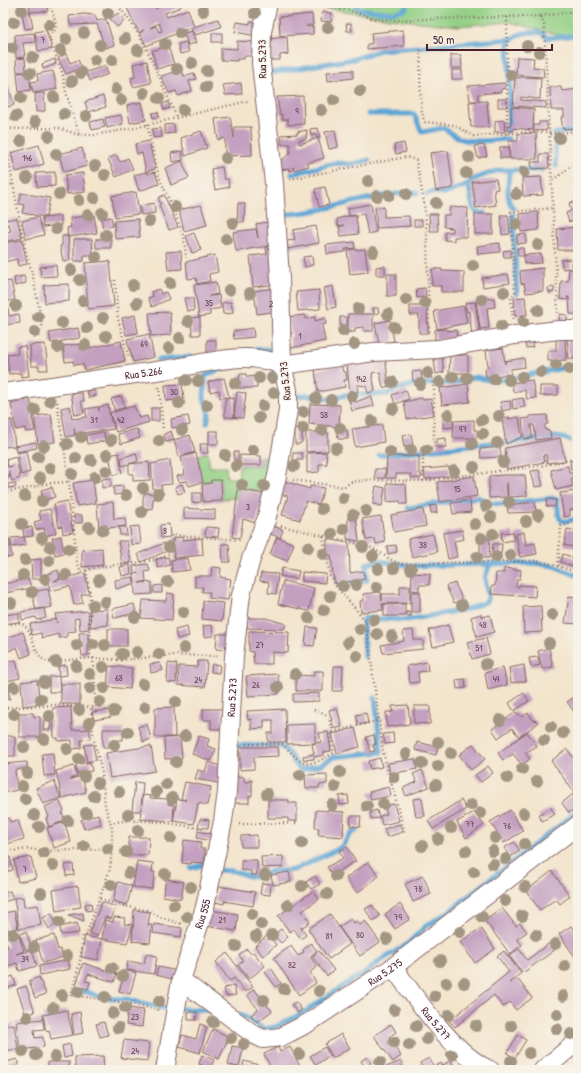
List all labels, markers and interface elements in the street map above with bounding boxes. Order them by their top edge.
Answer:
scale bar [427,26,552,52]
text: 50 m [433,31,454,48]
house number: 7 [41,34,46,46]
street label: Rua 5.273 [255,39,269,79]
house number: 9 [295,105,299,117]
house number: 146 [22,152,33,164]
house number: 35 [205,297,213,309]
house number: 2 [269,298,274,310]
house number: 1 [298,330,302,342]
house number: 69 [141,338,148,350]
street label: Rua 5.273 [276,361,294,401]
street label: Rua 5.266 [124,363,164,382]
house number: 142 [356,373,367,385]
house number: 30 [170,386,178,398]
house number: 58 [320,409,328,421]
house number: 31 [90,414,98,426]
house number: 42 [117,414,126,426]
house number: 97 [459,423,467,435]
house number: 15 [453,483,461,495]
house number: 3 [246,501,250,513]
house number: 8 [163,525,167,537]
house number: 38 [419,539,427,551]
house number: 48 [479,619,487,631]
house number: 27 [256,639,265,651]
house number: 51 [475,642,483,654]
house number: 68 [115,672,123,684]
house number: 49 [493,673,500,685]
house number: 24 [194,674,202,686]
street label: Rua 5.273 [224,678,240,717]
house number: 26 [252,679,260,691]
house number: 77 [466,818,475,830]
house number: 76 [503,820,511,832]
house number: 7 [23,863,28,875]
house number: 78 [414,883,422,895]
street label: Rua 555 [191,898,214,930]
house number: 79 [394,911,403,923]
house number: 21 [218,914,226,926]
house number: 80 [356,929,364,941]
house number: 81 [325,930,333,942]
house number: 39 [21,953,29,965]
street label: Rua 5.275 [365,955,405,989]
house number: 82 [288,959,297,971]
street label: Rua 5.277 [418,1004,454,1043]
house number: 23 [131,1011,139,1023]
house number: 24 [131,1045,139,1057]

